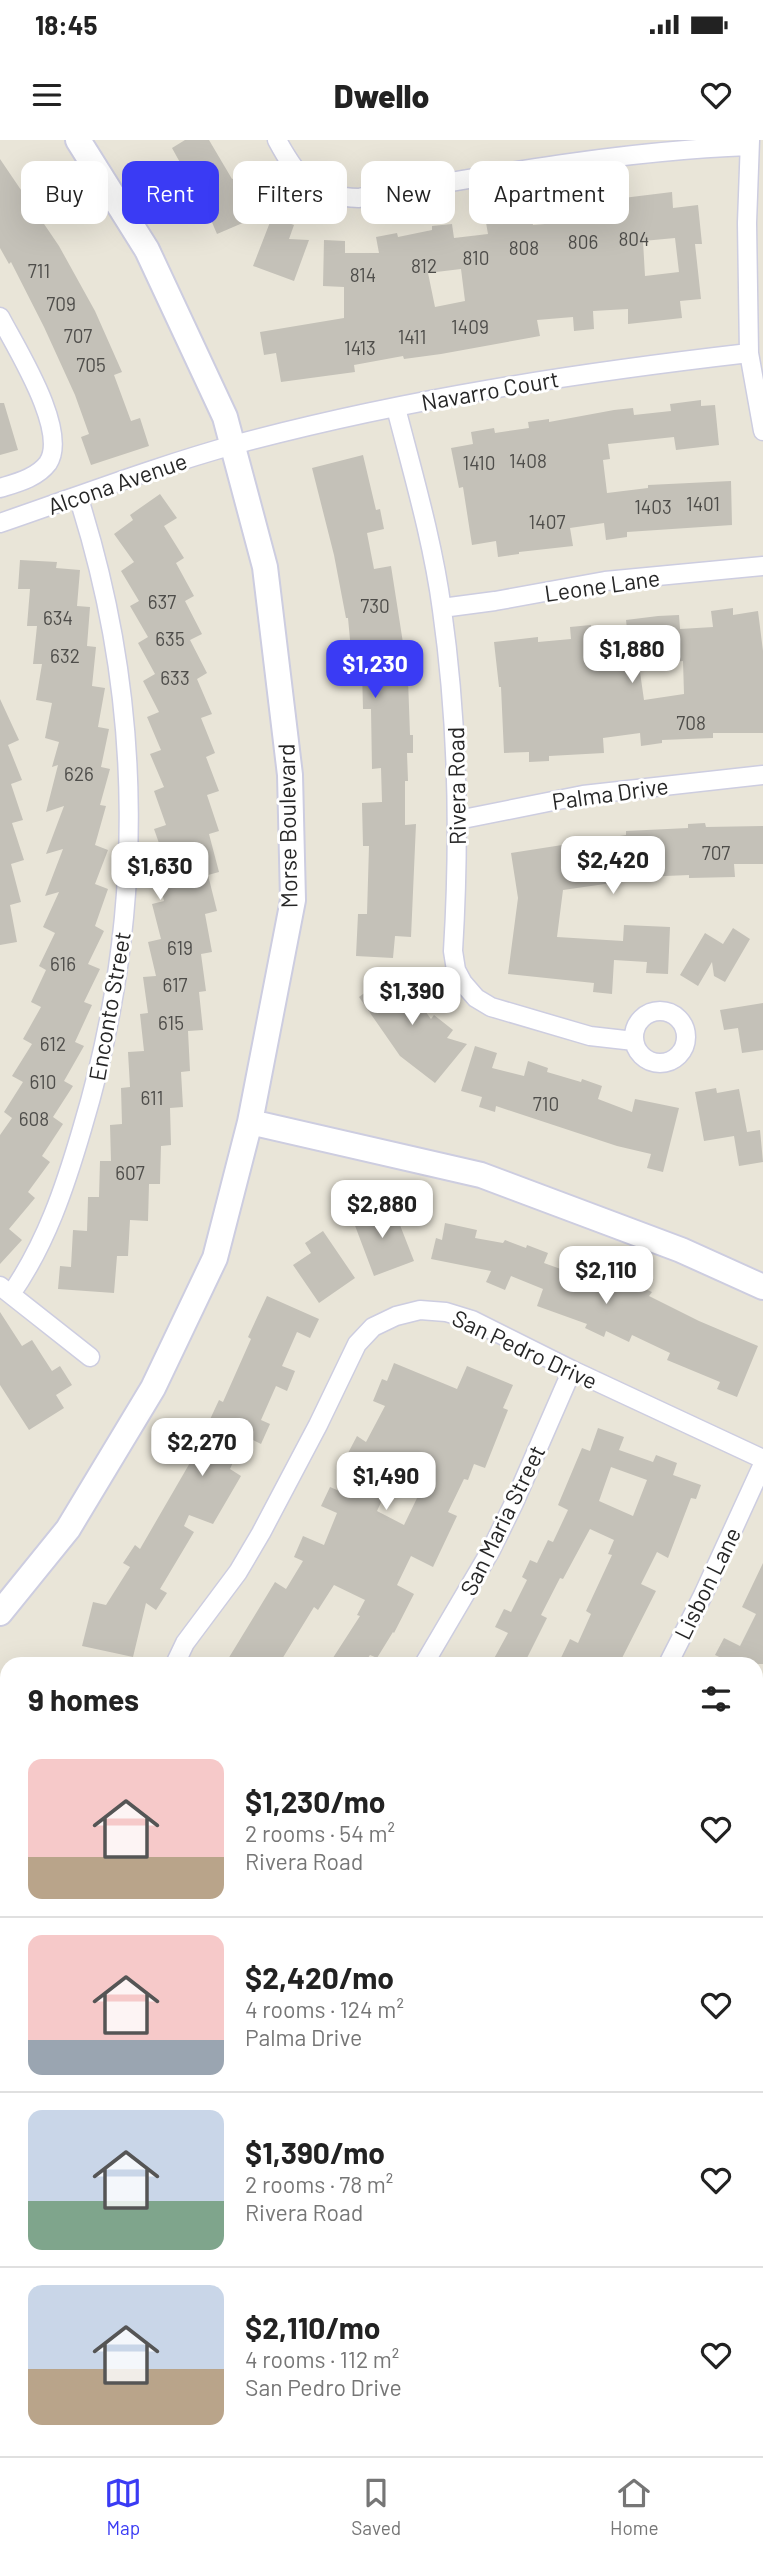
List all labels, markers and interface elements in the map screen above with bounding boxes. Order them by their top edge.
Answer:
text: 18:45 [35,9,97,40]
icon: menu [28,76,66,114]
text: Dwello [334,76,429,114]
icon: heart [697,76,735,114]
chip: Buy [21,161,108,224]
chip: Rent [122,161,219,224]
chip: Filters [233,161,347,224]
chip: New [361,161,455,224]
chip: Apartment [469,161,629,224]
house number: 804 [618,227,650,250]
house number: 806 [568,230,598,253]
house number: 808 [509,236,539,259]
house number: 810 [463,246,489,269]
house number: 812 [411,254,437,277]
house number: 711 [28,259,50,282]
house number: 814 [350,263,376,286]
house number: 709 [46,292,76,315]
house number: 1409 [451,315,489,338]
house number: 707 [64,324,92,347]
house number: 1411 [398,325,426,348]
house number: 1413 [344,336,376,359]
house number: 705 [76,353,106,376]
street label: Navarro Court [419,364,561,416]
street label: Alcona Avenue [44,446,190,520]
house number: 1408 [509,449,547,472]
house number: 1410 [463,451,495,474]
house number: 1401 [686,492,720,515]
house number: 1403 [634,495,672,518]
house number: 1407 [529,510,565,533]
street label: Leone Lane [542,563,662,607]
house number: 637 [148,590,176,613]
house number: 730 [360,594,390,617]
house number: 634 [43,606,73,629]
pin: $1,880 [575,626,689,685]
house number: 635 [155,627,185,650]
text: $1,880 [599,634,665,662]
pin: $1,230 [318,640,432,700]
house number: 632 [50,644,80,667]
text: $1,230 [342,649,408,677]
house number: 633 [160,666,190,689]
house number: 708 [676,711,706,734]
street label: Rivera Road [441,727,471,845]
street label: Morse Boulevard [272,743,302,909]
house number: 626 [64,762,94,785]
street label: Palma Drive [550,771,670,815]
pin: $2,420 [556,836,670,896]
house number: 707 [702,841,730,864]
pin: $1,630 [103,842,217,902]
text: $2,420 [577,845,649,873]
text: $1,630 [127,851,193,879]
street label: Enconto Street [82,929,136,1083]
house number: 619 [167,936,193,959]
house number: 616 [50,952,76,975]
pin: $1,390 [355,968,469,1027]
house number: 617 [162,973,188,996]
text: $1,390 [379,976,445,1004]
house number: 615 [158,1011,184,1034]
house number: 612 [40,1032,66,1055]
house number: 610 [30,1070,56,1093]
house number: 611 [141,1086,163,1109]
house number: 710 [533,1092,559,1115]
house number: 608 [19,1107,49,1130]
house number: 607 [115,1161,145,1184]
pin: $2,880 [325,1180,439,1240]
text: $2,880 [347,1189,417,1217]
pin: $2,110 [549,1246,663,1306]
text: $2,110 [575,1255,637,1283]
street label: San Pedro Drive [448,1303,602,1395]
pin: $2,270 [145,1418,259,1478]
text: $2,270 [167,1427,237,1455]
street label: San Maria Street [454,1440,550,1600]
pin: $1,490 [329,1452,443,1512]
text: $1,490 [353,1461,419,1489]
street label: Lisbon Lane [668,1522,746,1644]
icon: filters [697,1680,735,1718]
text: 9 homes [28,1681,139,1717]
text: $1,230/mo [245,1783,385,1819]
icon: home [84,1787,168,1871]
icon: heart [697,1810,735,1848]
text: 2 rooms · 54 m² [245,1819,395,1847]
text: Rivera Road [245,1847,363,1875]
text: $2,420/mo [245,1959,394,1995]
icon: home [84,1963,168,2047]
icon: heart [697,1986,735,2024]
text: 4 rooms · 124 m² [245,1995,404,2023]
text: Palma Drive [245,2023,362,2051]
text: $1,390/mo [245,2134,385,2170]
icon: home [84,2138,168,2222]
icon: heart [697,2161,735,2199]
text: 2 rooms · 78 m² [245,2170,393,2198]
text: Rivera Road [245,2198,363,2226]
text: $2,110/mo [245,2309,380,2345]
icon: home [84,2313,168,2397]
icon: heart [697,2336,735,2374]
text: 4 rooms · 112 m² [245,2345,399,2373]
text: San Pedro Drive [245,2373,402,2401]
tab: Map [104,2474,142,2539]
tab: Saved [351,2474,401,2539]
tab: Home [610,2474,659,2539]

